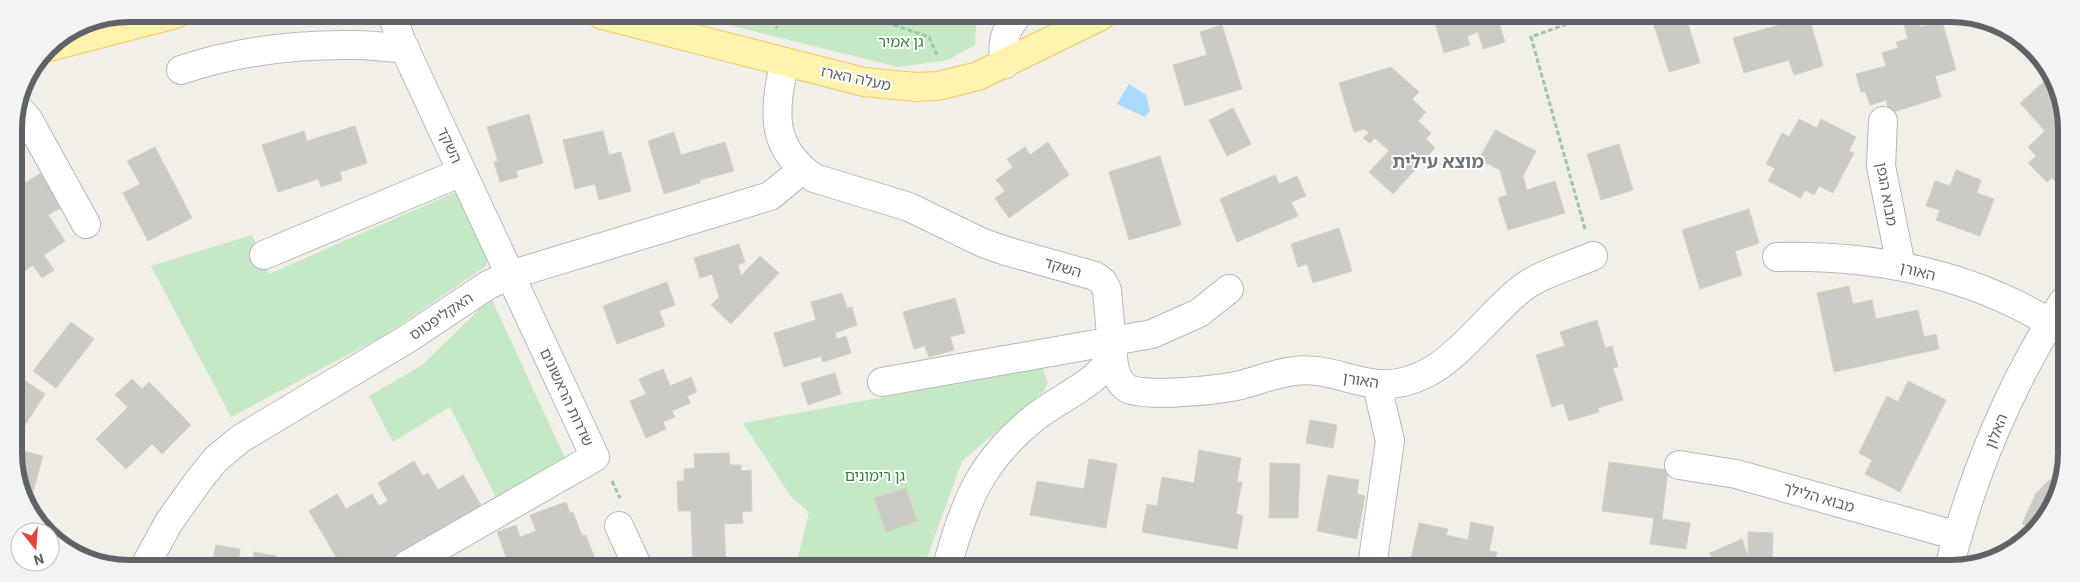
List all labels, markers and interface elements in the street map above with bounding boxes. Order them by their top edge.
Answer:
park label: גן אמיר [878,32,924,51]
street label: מעלה הארז [819,61,893,95]
street label: השקד [433,124,467,166]
district label: מוצא עילית [1392,150,1484,173]
street label: מבוא הגפן [1872,161,1902,228]
street label: השקד [1042,253,1084,281]
street label: האורן [1898,257,1938,285]
street label: האקליפטוס [406,288,476,344]
street label: שדרות הראשונים [536,345,598,449]
street label: האורן [1342,368,1380,392]
street label: האלון [1980,411,2012,451]
park label: גן רימונים [845,466,906,485]
street label: מבוא הלילך [1781,478,1857,516]
north arrow [10,522,60,572]
text: N [31,549,46,570]

